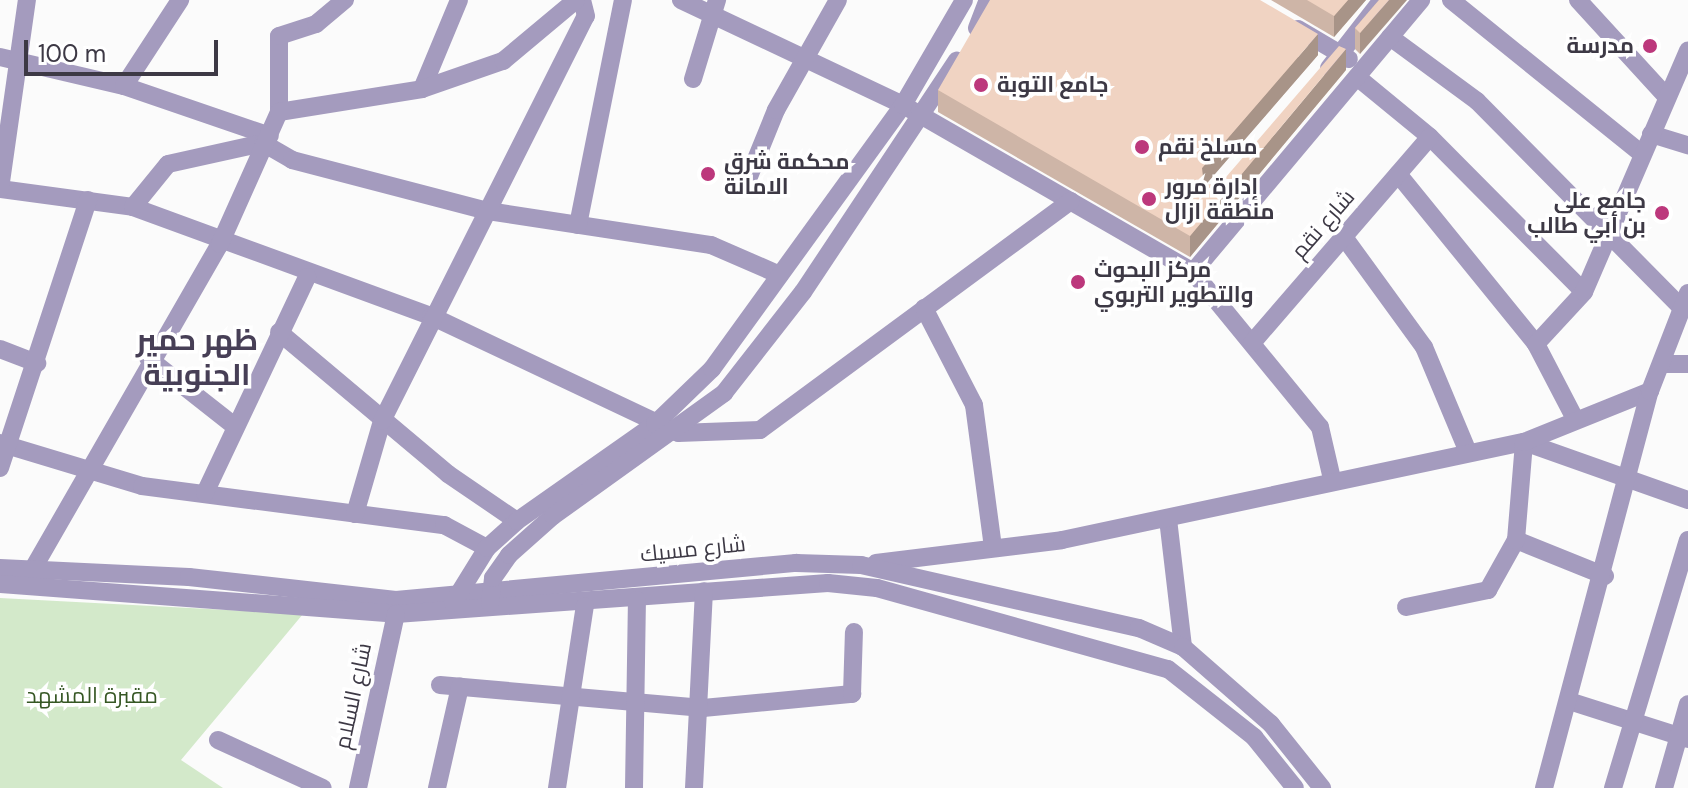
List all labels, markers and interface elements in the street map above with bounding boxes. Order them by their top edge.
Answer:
scale bar [28,24,222,74]
place label: مدرسة [1567,33,1634,59]
marker: مدرسة [1641,37,1659,55]
text: 100 m [38,38,106,69]
place label: جامع التوبة [997,72,1109,98]
marker: جامع التوبة [972,76,990,94]
place label: مسلخ نقم [1158,134,1258,160]
marker: مسلخ نقم [1133,138,1151,156]
place label: محكمة شرق الامانة [724,148,849,200]
marker: محكمة شرق الامانة [699,165,717,183]
place label: إدارة مرور منطقة ازال [1165,173,1274,224]
street label: شارع نقم [1286,184,1360,264]
place label: جامع علي بن أبي طالب [1527,187,1646,238]
marker: إدارة مرور منطقة ازال [1140,190,1158,208]
marker: جامع علي بن أبي طالب [1653,204,1671,222]
place label: مركز البحوث والتطوير التربوي [1094,256,1253,308]
marker: مركز البحوث والتطوير التربوي [1069,273,1087,291]
district label: ظهر حمير الجنوبية [136,322,258,392]
street label: شارع مسيك [639,530,747,568]
street label: شارع السلام [329,640,377,752]
park label: مقبرة المشهد [26,683,158,709]

